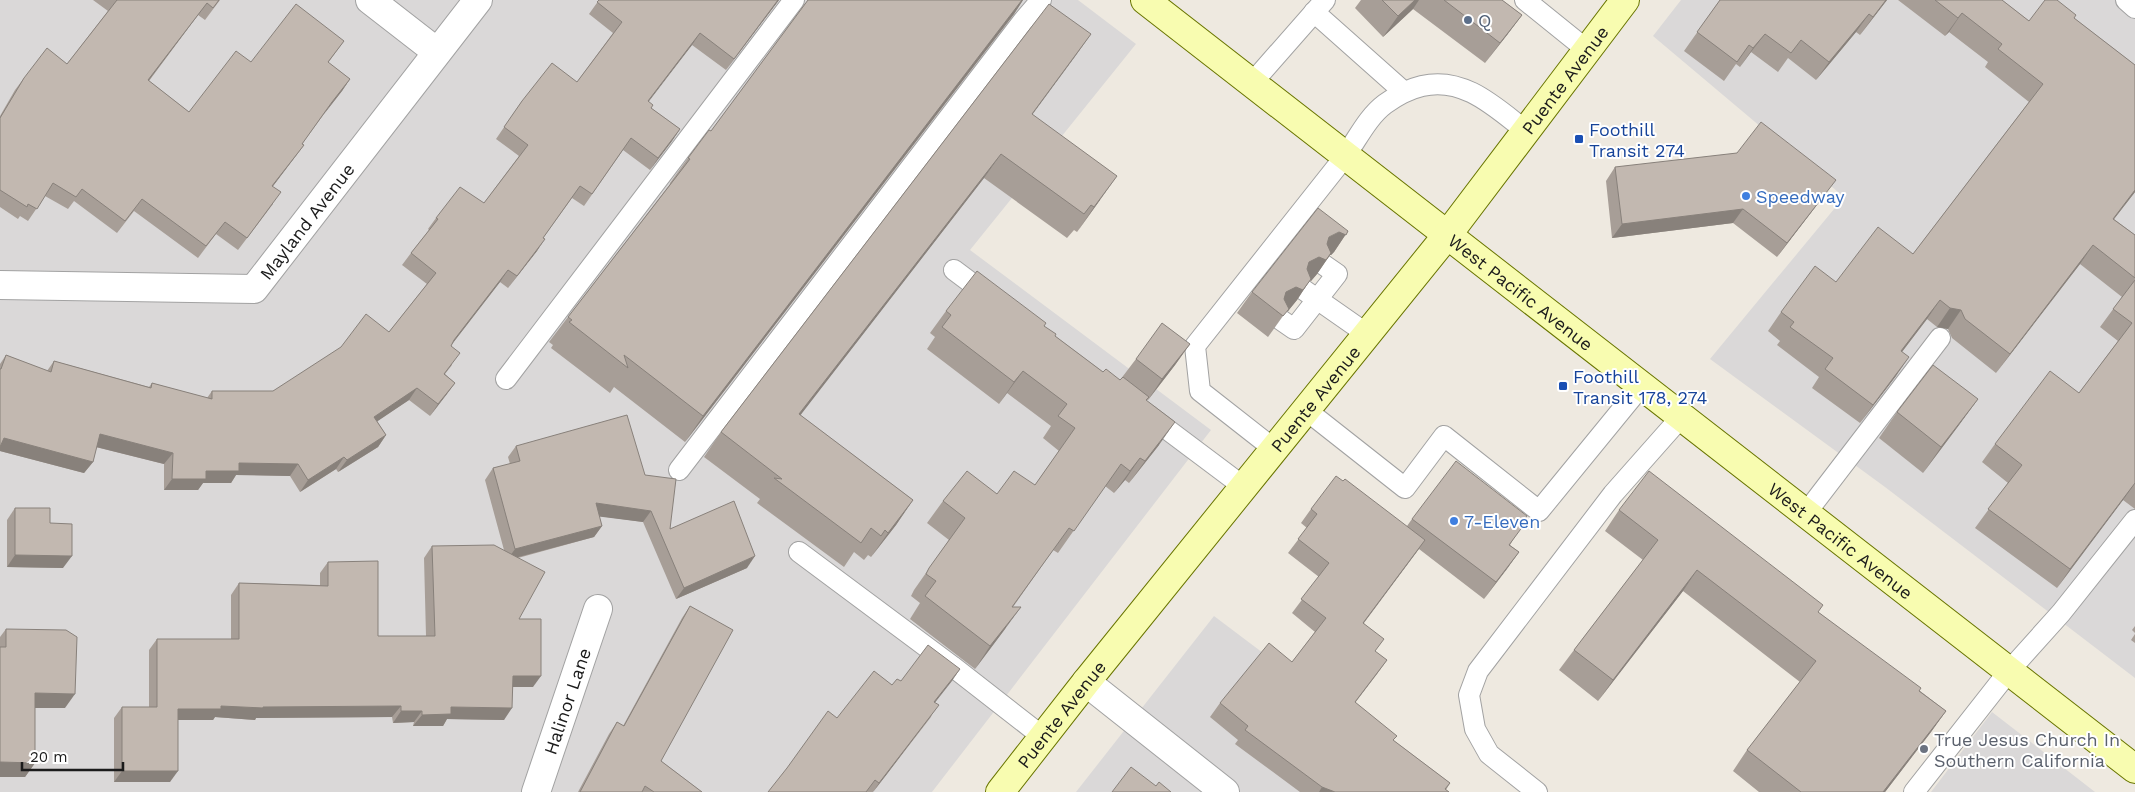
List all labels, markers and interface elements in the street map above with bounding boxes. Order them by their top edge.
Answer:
place label: Q [1478,10,1491,31]
marker: Q [1462,14,1474,26]
street label: Puente Avenue [1517,21,1612,138]
place label: Foothill Transit 274 [1589,119,1685,161]
marker: Foothill Transit 274 [1573,133,1585,145]
street label: Mayland Avenue [255,159,358,283]
place label: Speedway [1756,186,1845,207]
marker: Speedway [1740,190,1752,202]
street label: West Pacific Avenue [1444,229,1597,355]
street label: Puente Avenue [1266,341,1364,456]
place label: Foothill Transit 178, 274 [1573,366,1707,408]
marker: Foothill Transit 178, 274 [1557,380,1569,392]
street label: West Pacific Avenue [1764,478,1917,603]
place label: 7-Eleven [1464,511,1540,532]
marker: 7-Eleven [1448,515,1460,527]
street label: Halinor Lane [539,645,595,757]
street label: Puente Avenue [1012,656,1110,772]
place label: True Jesus Church In Southern California [1934,729,2120,771]
scale bar [22,740,124,772]
marker: True Jesus Church In Southern California [1918,743,1930,755]
text: 20 m [30,748,68,766]

